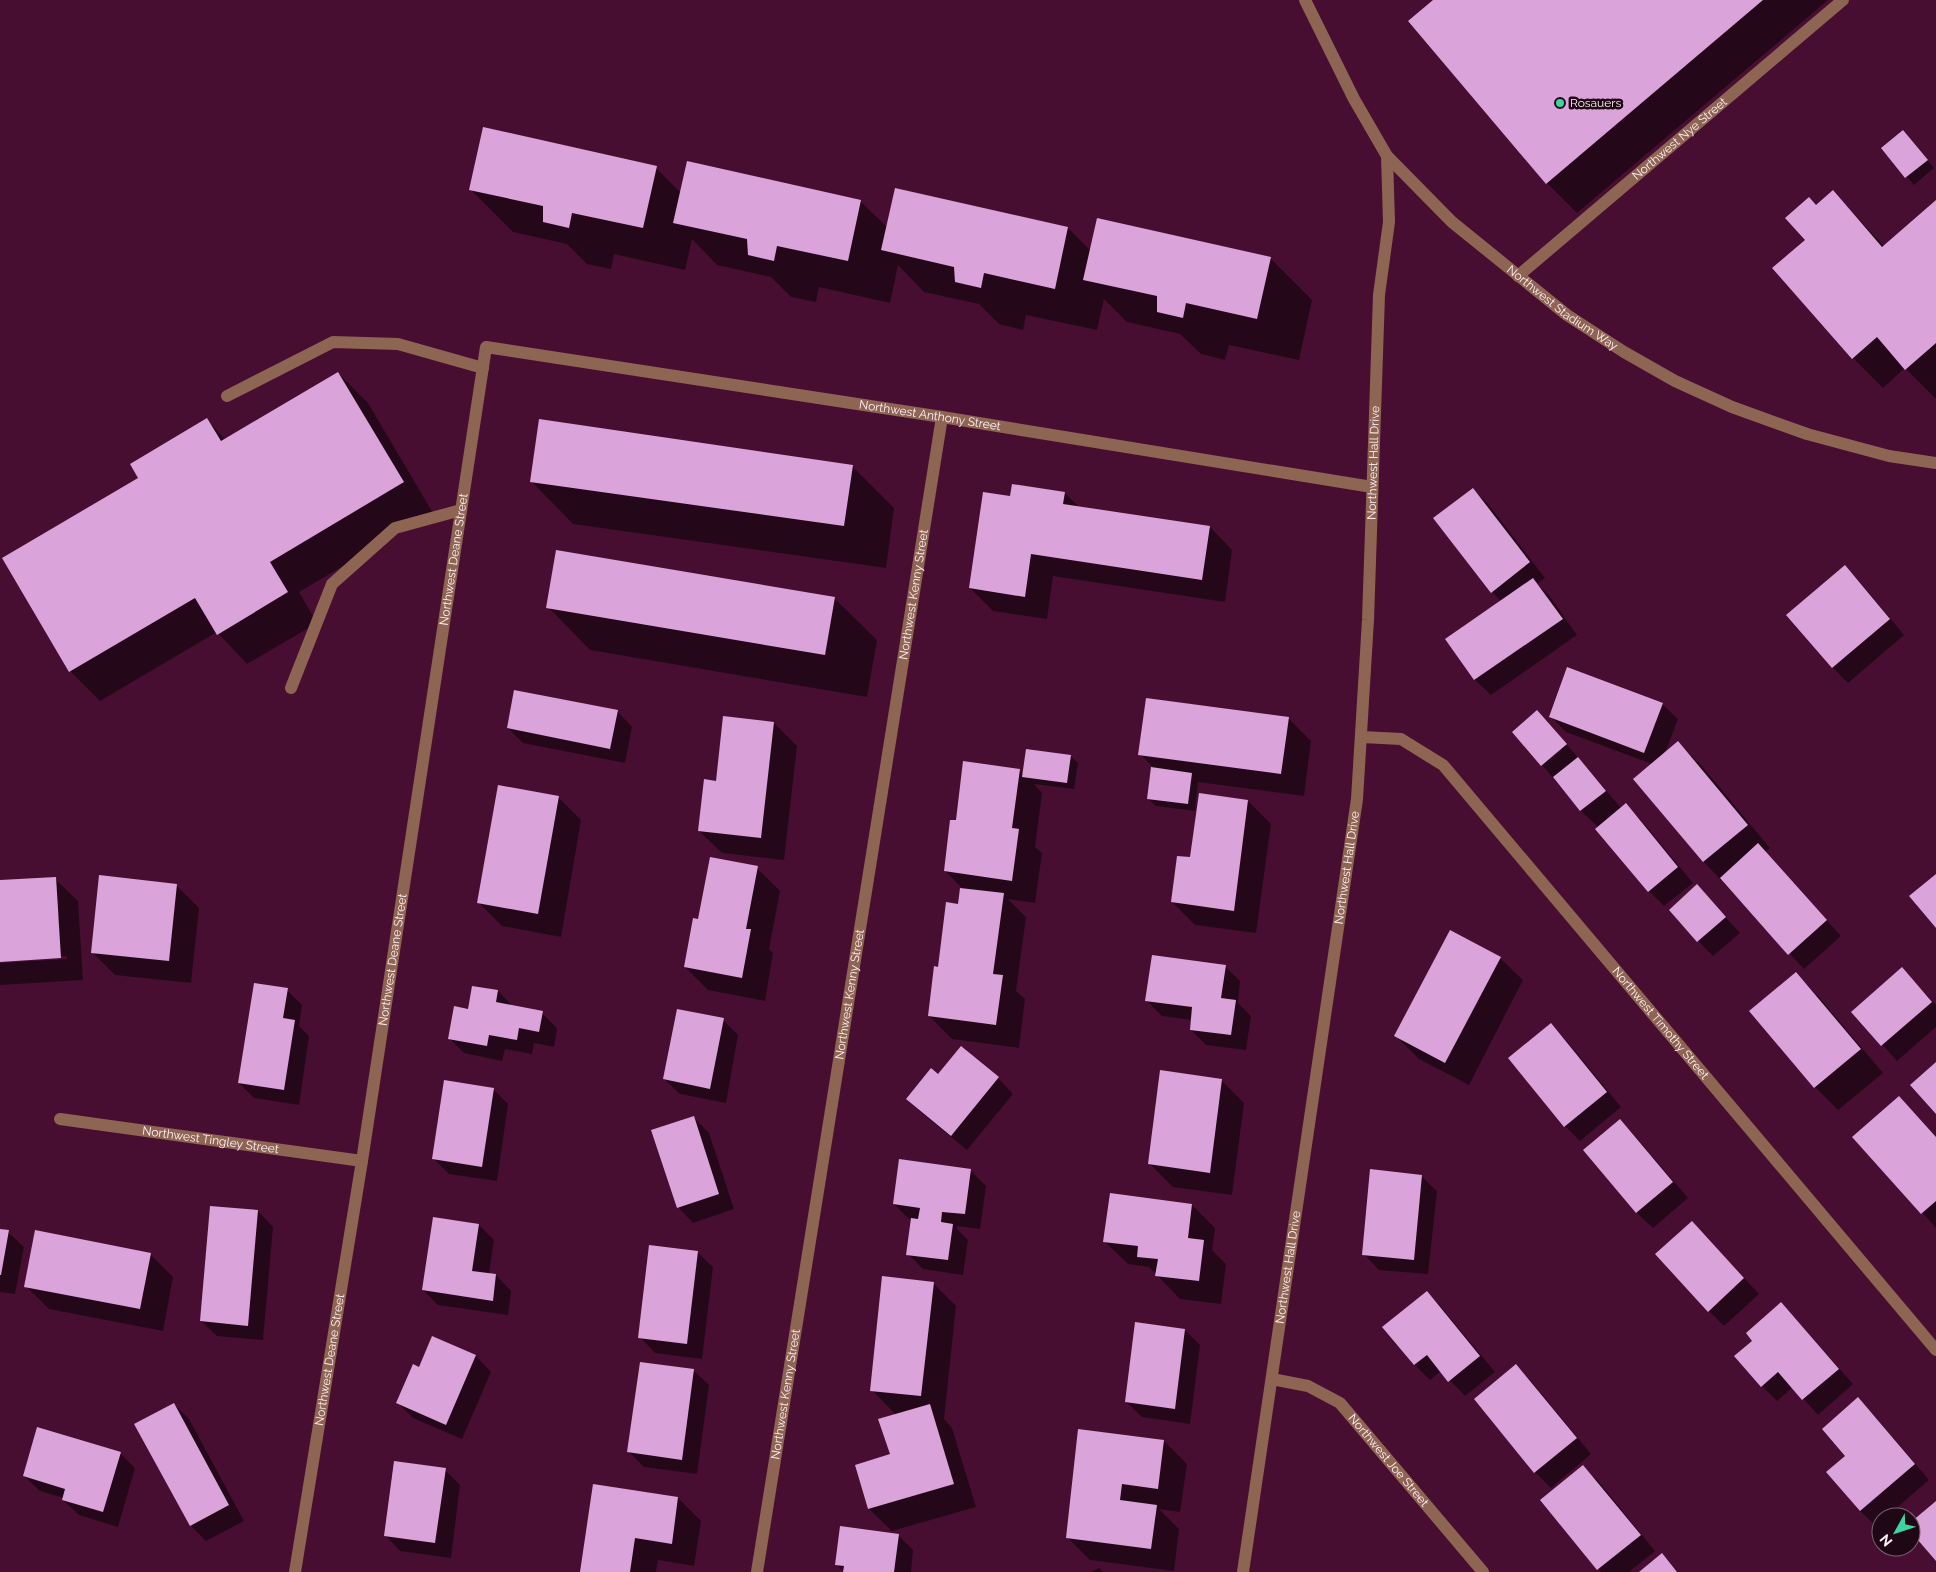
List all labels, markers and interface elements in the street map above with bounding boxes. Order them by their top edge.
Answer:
street label: Northwest Nye Street [1629,95,1730,183]
place label: Rosauers [1570,96,1621,110]
marker: Rosauers [1554,97,1566,109]
street label: Northwest Stadium Way [1504,262,1621,353]
street label: Northwest Anthony Street [858,397,1002,433]
street label: Northwest Hall Drive [1364,406,1382,520]
street label: Northwest Deane Street [437,492,471,626]
street label: Northwest Kenny Street [896,528,931,661]
street label: Northwest Hall Drive [1332,810,1362,925]
street label: Northwest Deane Street [376,893,410,1027]
street label: Northwest Kenny Street [832,928,867,1061]
street label: Northwest Timothy Street [1609,964,1712,1082]
street label: Northwest Tingley Street [141,1124,280,1156]
street label: Northwest Hall Drive [1273,1210,1303,1325]
street label: Northwest Deane Street [312,1293,347,1427]
street label: Northwest Kenny Street [768,1328,803,1460]
street label: Northwest Joe Street [1345,1411,1432,1509]
north arrow [1871,1507,1921,1557]
text: N [1876,1531,1896,1550]

